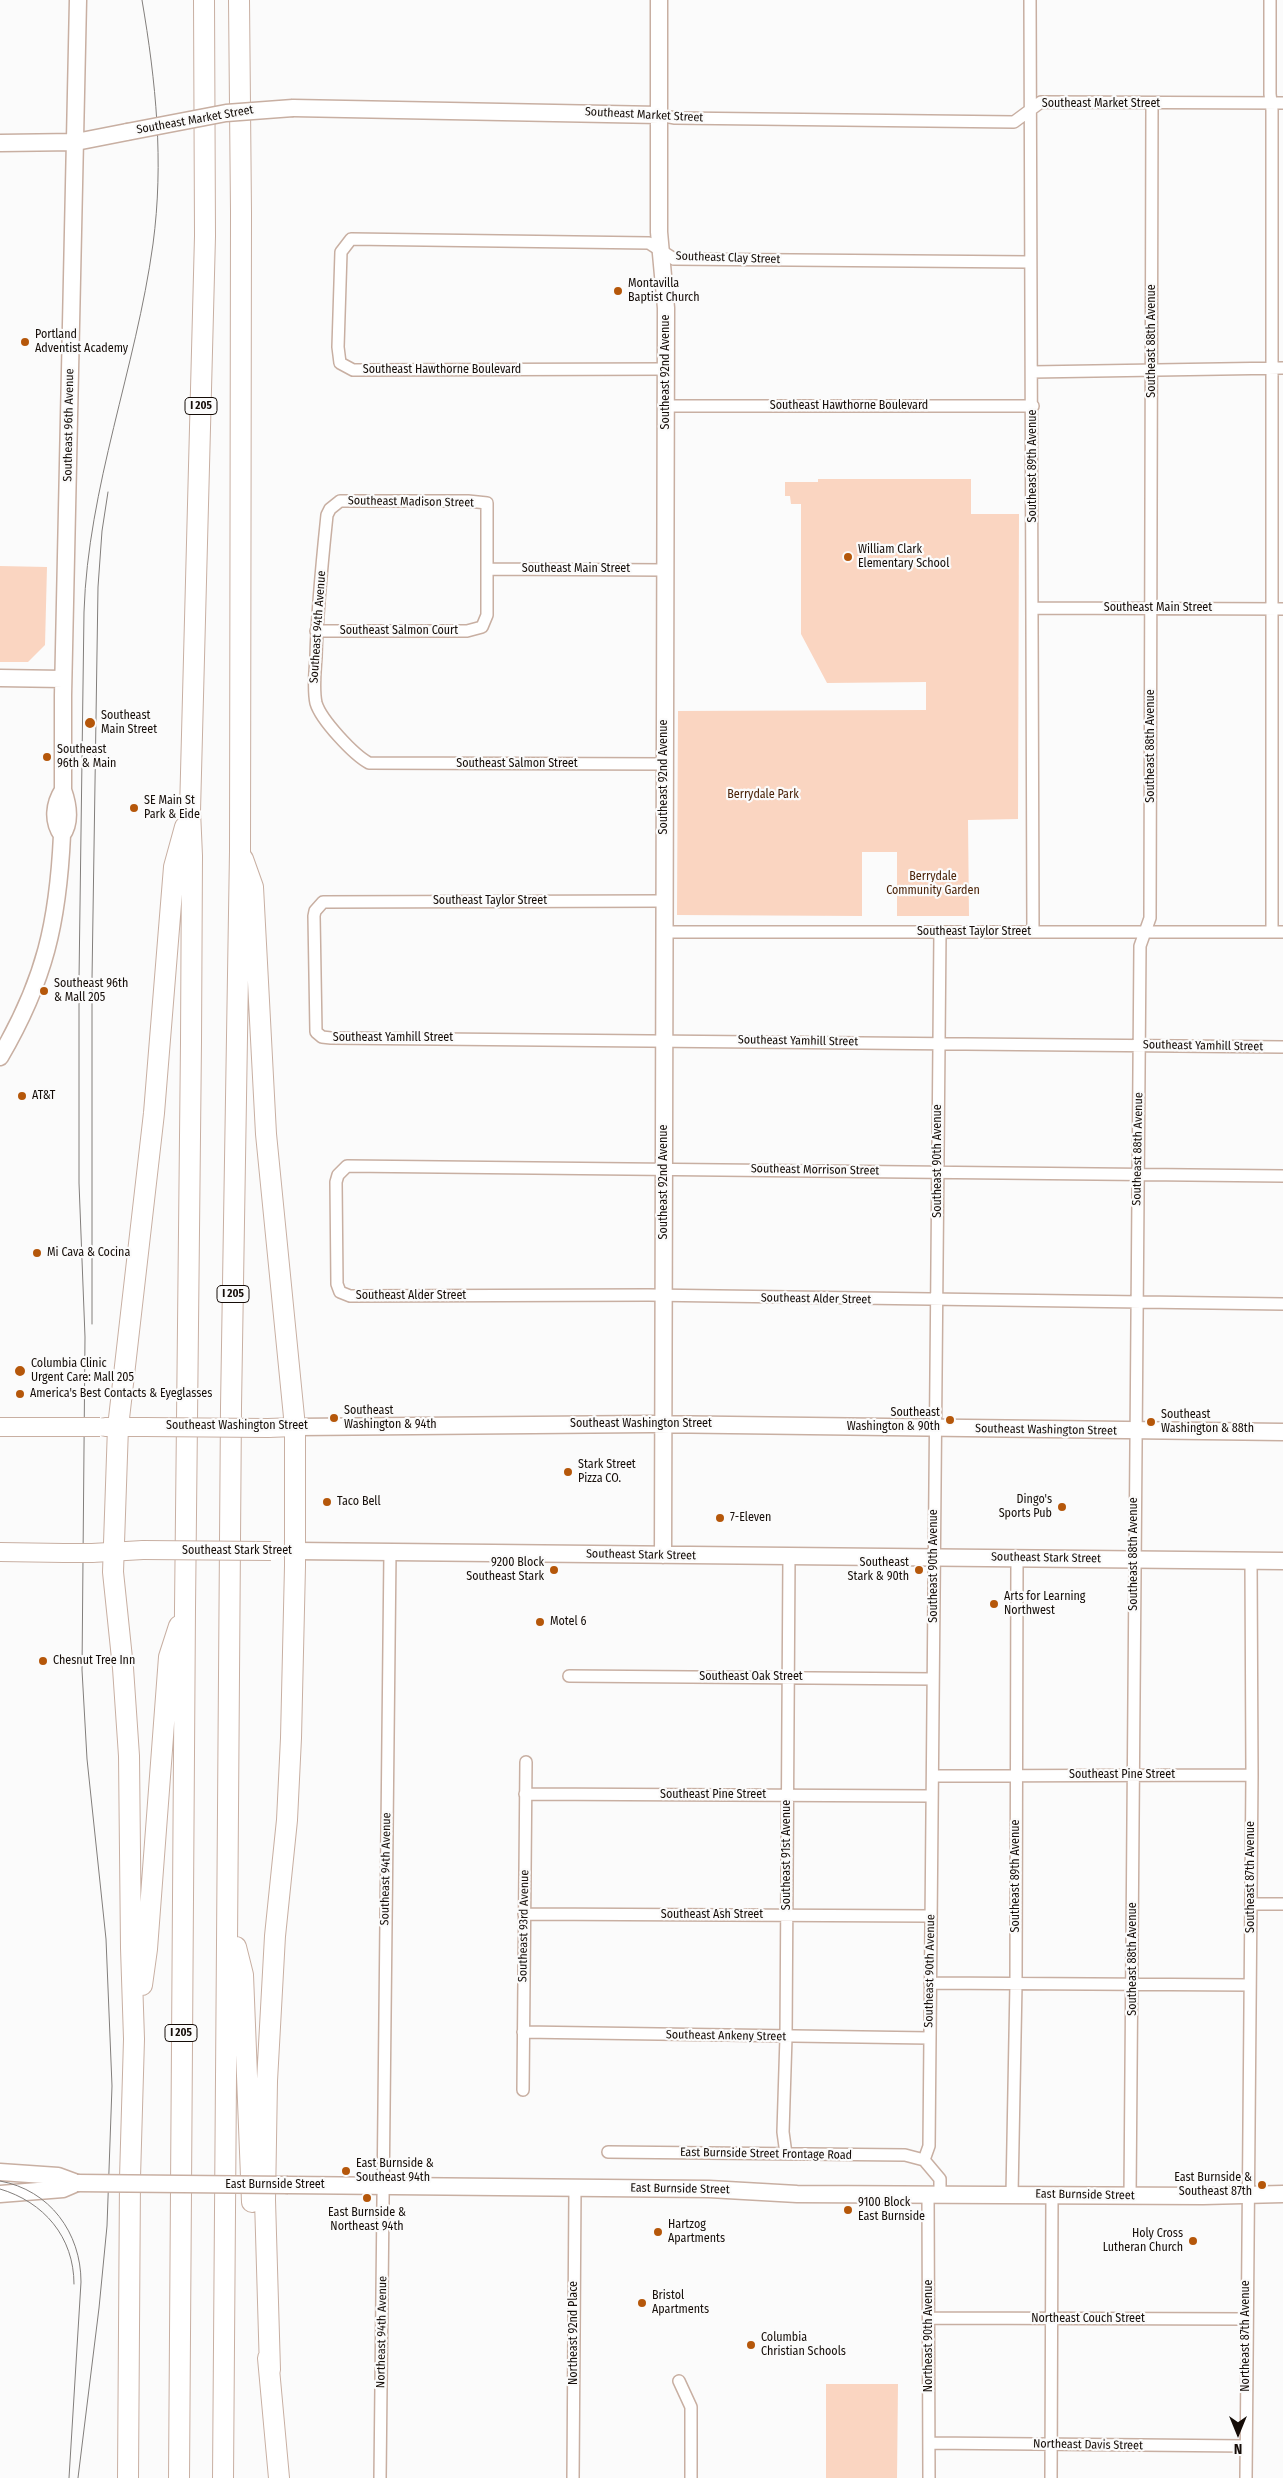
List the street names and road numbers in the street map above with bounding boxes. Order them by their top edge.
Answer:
street label: Southeast Market Street [1042,97,1160,111]
street label: Southeast Market Street [135,103,255,137]
street label: Southeast Market Street [584,105,704,125]
street label: Southeast Clay Street [675,249,781,267]
street label: Southeast 88th Avenue [1145,284,1159,398]
street label: Southeast 92nd Avenue [659,315,673,429]
street label: Southeast Hawthorne Boulevard [363,363,521,377]
street label: Southeast 96th Avenue [61,368,77,482]
road number: I 205 [185,398,217,414]
street label: Southeast Hawthorne Boulevard [770,399,928,413]
street label: Southeast 89th Avenue [1026,409,1040,523]
street label: Southeast Madison Street [348,494,474,510]
street label: Southeast Main Street [522,562,630,576]
street label: Southeast 94th Avenue [307,570,329,684]
street label: Southeast Main Street [1104,601,1212,615]
street label: Southeast Salmon Court [340,624,458,638]
street label: Southeast 88th Avenue [1144,689,1158,803]
street label: Southeast 92nd Avenue [657,720,671,834]
street label: Southeast Salmon Street [456,757,578,771]
street label: Southeast Taylor Street [433,894,547,908]
street label: Southeast Taylor Street [917,925,1031,939]
street label: Southeast Yamhill Street [333,1031,453,1045]
street label: Southeast Yamhill Street [738,1033,858,1049]
street label: Southeast Yamhill Street [1143,1038,1263,1054]
street label: Southeast 88th Avenue [1130,1092,1146,1206]
street label: Southeast 90th Avenue [931,1104,945,1218]
street label: Southeast 92nd Avenue [657,1125,671,1239]
street label: Southeast Morrison Street [751,1162,879,1178]
road number: I 205 [217,1286,249,1302]
street label: Southeast Alder Street [356,1289,466,1303]
street label: Southeast Alder Street [761,1291,871,1307]
street label: Southeast Washington Street [570,1417,712,1431]
street label: Southeast Washington Street [166,1419,308,1433]
street label: Southeast Washington Street [975,1422,1117,1438]
street label: Southeast 88th Avenue [1127,1497,1141,1611]
street label: Southeast 90th Avenue [927,1509,941,1623]
street label: Southeast Stark Street [182,1544,292,1558]
street label: Southeast Stark Street [586,1547,696,1563]
street label: Southeast Stark Street [991,1550,1101,1566]
street label: Southeast Oak Street [699,1670,803,1684]
street label: Southeast Pine Street [1069,1768,1175,1782]
street label: Southeast Pine Street [660,1788,766,1802]
street label: Southeast 91st Avenue [780,1800,794,1910]
street label: Southeast 94th Avenue [378,1812,394,1926]
street label: Southeast 89th Avenue [1009,1819,1023,1933]
street label: Southeast 87th Avenue [1244,1821,1258,1933]
street label: Southeast 93rd Avenue [516,1870,532,1982]
street label: Southeast 88th Avenue [1126,1902,1140,2016]
street label: Southeast Ash Street [661,1908,763,1922]
street label: Southeast 90th Avenue [922,1914,938,2028]
road number: I 205 [165,2025,197,2042]
street label: Southeast Ankeny Street [666,2028,786,2044]
street label: East Burnside Street Frontage Road [680,2145,852,2163]
street label: East Burnside Street [225,2178,325,2192]
street label: East Burnside Street [630,2181,730,2197]
street label: East Burnside Street [1035,2187,1135,2203]
street label: Northeast 94th Avenue [374,2276,390,2388]
street label: Northeast 90th Avenue [922,2280,936,2392]
street label: Northeast 87th Avenue [1239,2280,1253,2392]
street label: Northeast 92nd Place [567,2281,581,2385]
street label: Northeast Couch Street [1031,2312,1145,2326]
street label: Northeast Davis Street [1033,2437,1143,2453]

